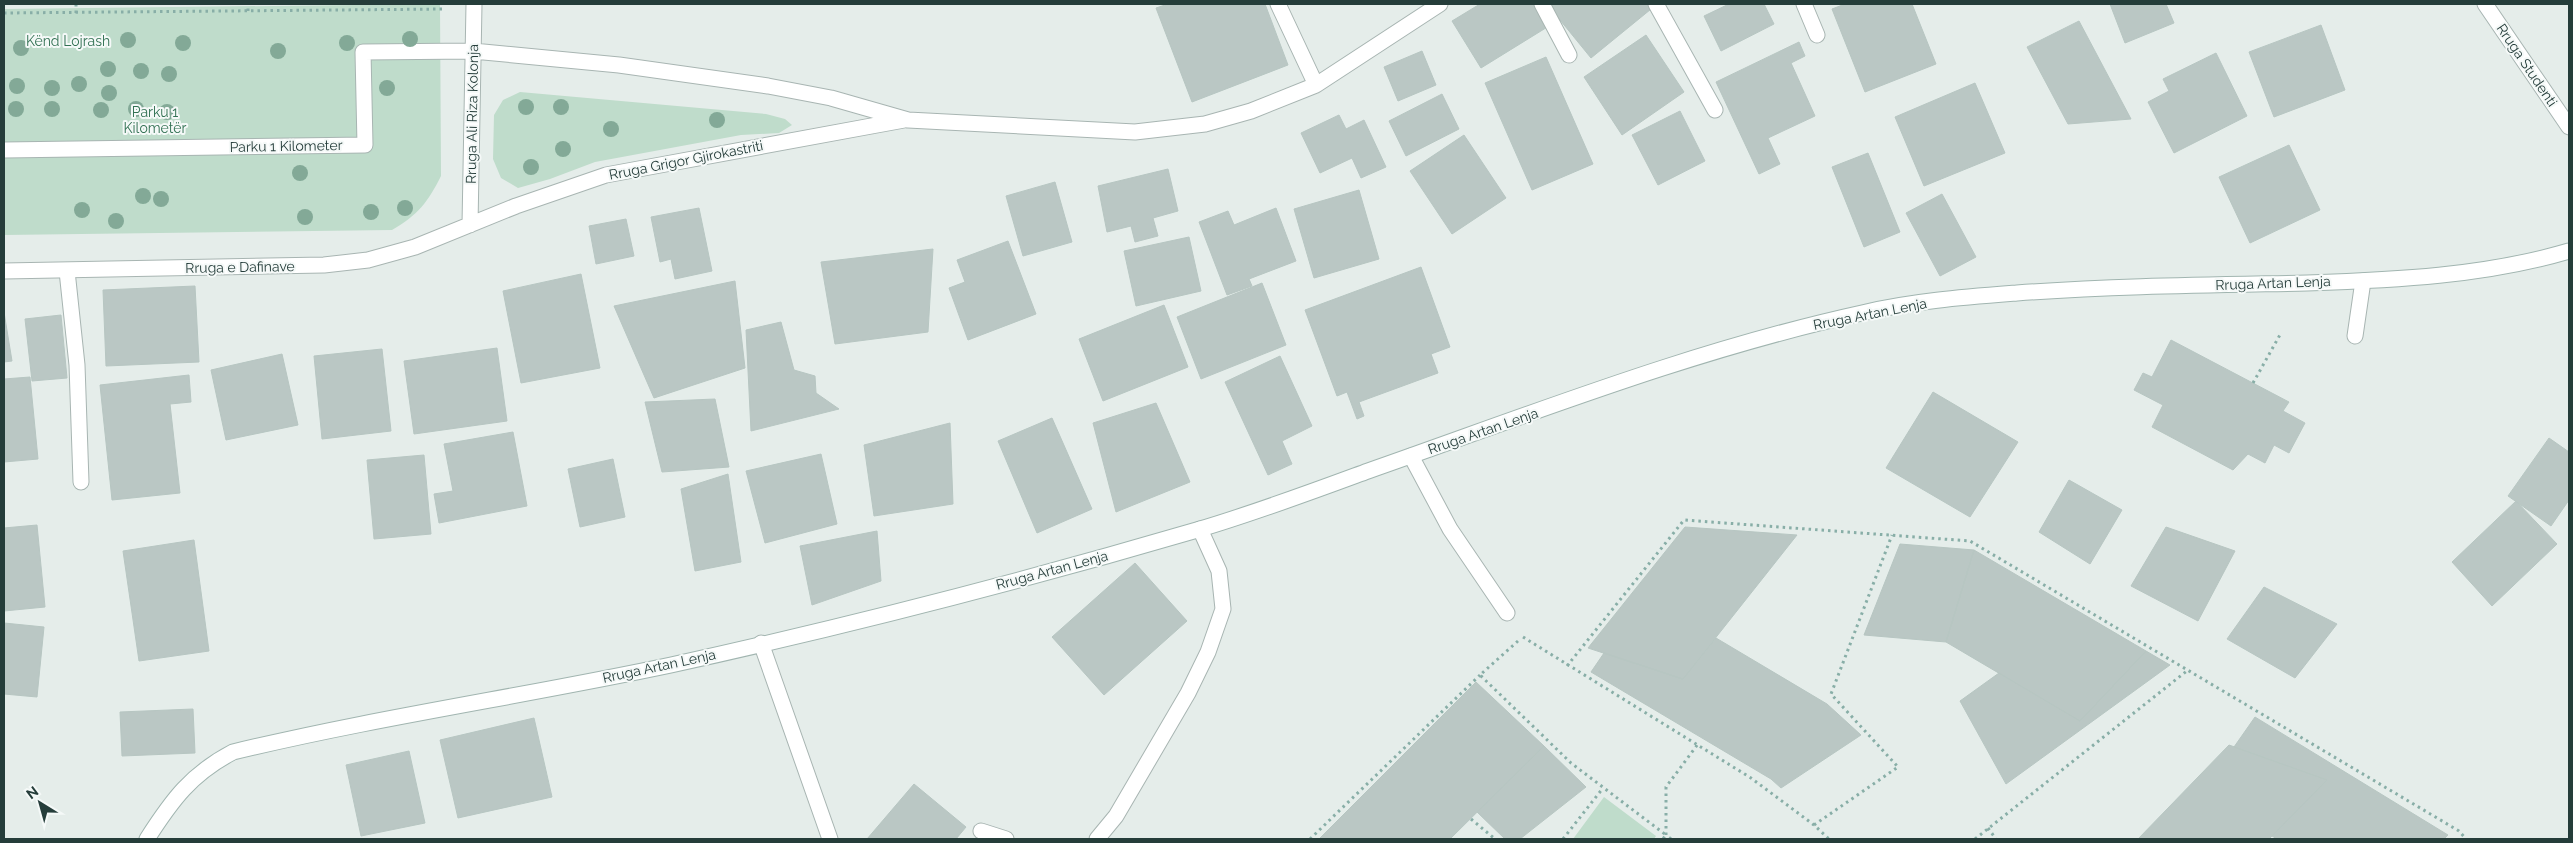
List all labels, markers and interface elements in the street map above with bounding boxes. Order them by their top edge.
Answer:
street label: Rruga Studenti [2493,21,2561,109]
park label: Kënd Lojrash [26,33,110,49]
street label: Rruga Ali Riza Kolonja [463,44,481,184]
park label: Parku 1 Kilometër [124,104,187,136]
street label: Parku 1 Kilometer [229,137,343,155]
street label: Rruga Grigor Gjirokastriti [608,137,764,183]
street label: Rruga e Dafinave [185,258,295,276]
street label: Rruga Artan Lenja [2215,273,2331,293]
street label: Rruga Artan Lenja [1812,295,1928,333]
street label: Rruga Artan Lenja [1426,405,1540,457]
street label: Rruga Artan Lenja [994,547,1110,593]
street label: Rruga Artan Lenja [601,646,717,686]
north arrow [15,778,65,828]
text: N [23,783,41,802]

